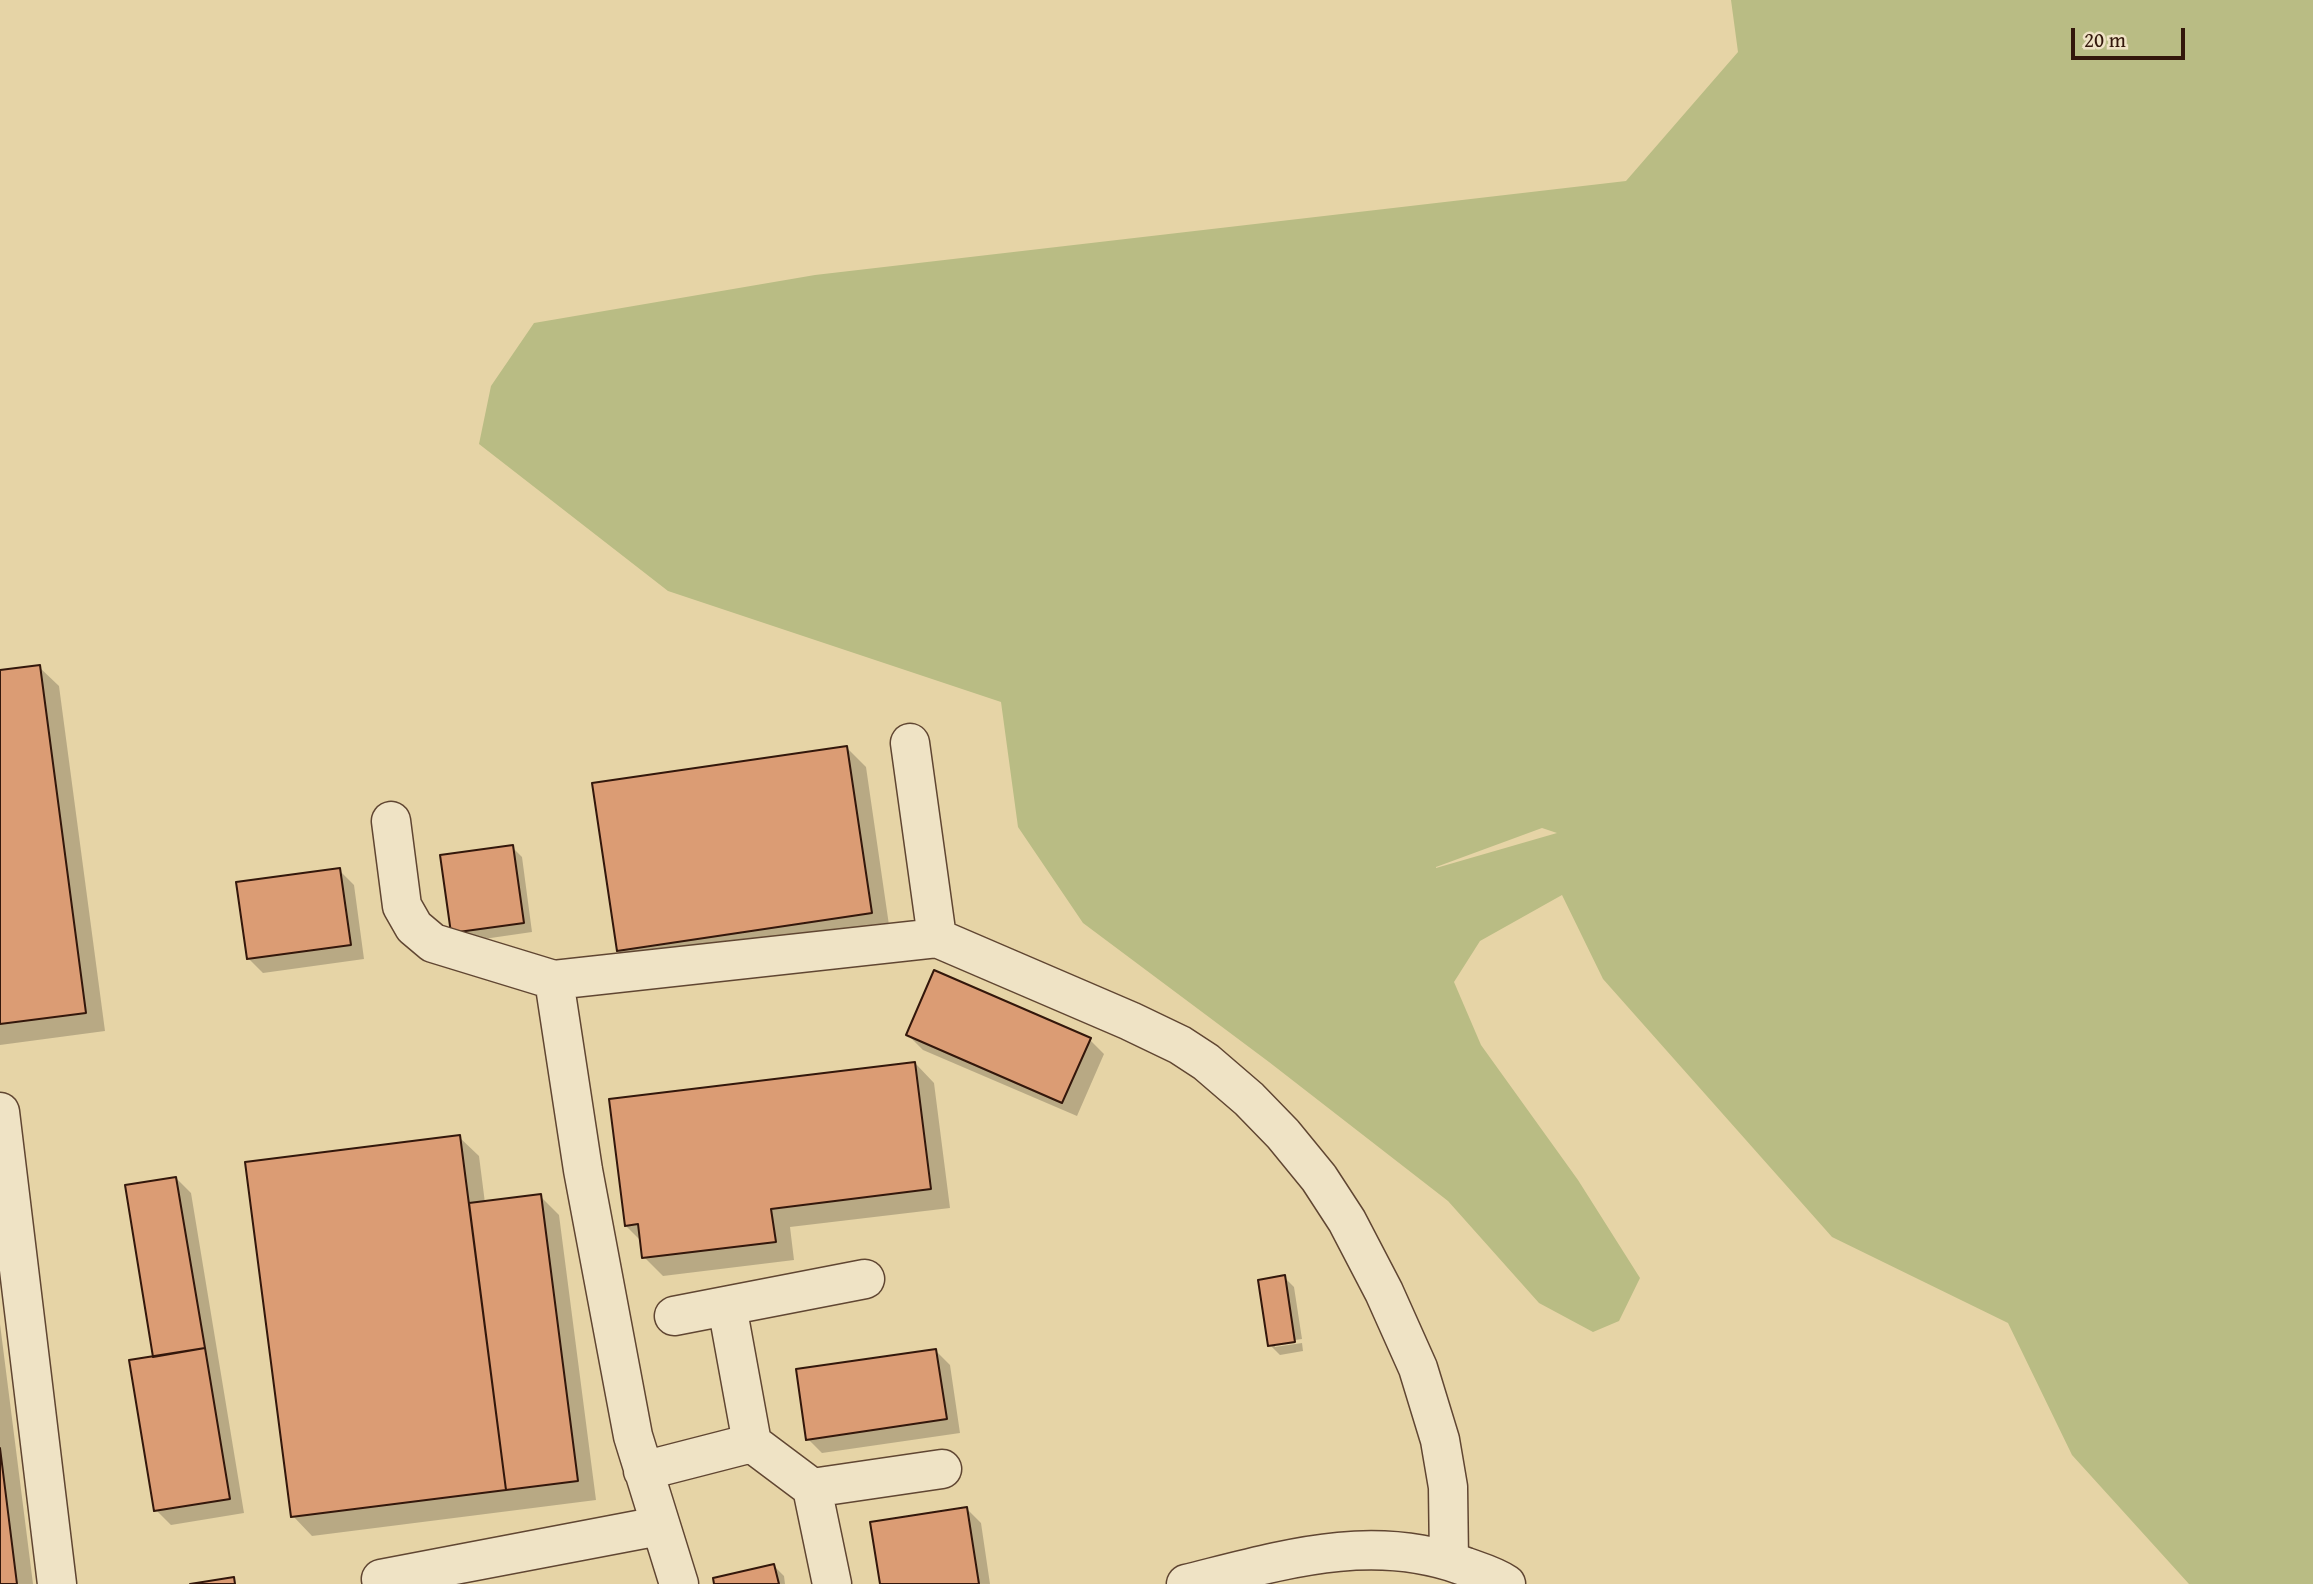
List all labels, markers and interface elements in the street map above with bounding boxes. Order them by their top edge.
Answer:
scale bar [2075,14,2189,58]
text: 20 m [2084,24,2126,55]

